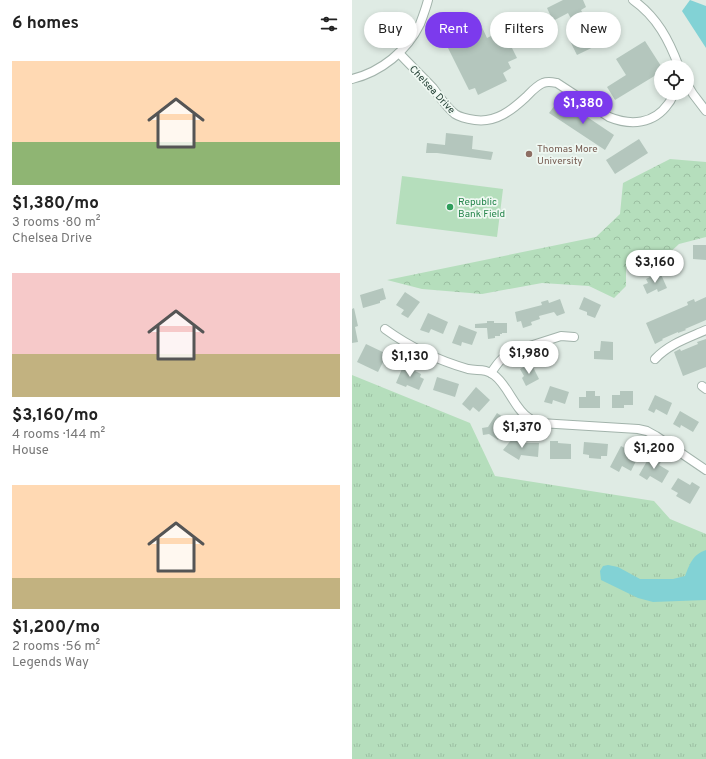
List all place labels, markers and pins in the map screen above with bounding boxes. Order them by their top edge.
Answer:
pin: $1,380 [550,91,616,125]
place label: Thomas More University [537,143,598,168]
marker: Thomas More University [524,149,534,159]
place label: Republic Bank Field [458,196,505,221]
marker: Republic Bank Field [445,202,455,212]
pin: $3,160 [622,250,688,284]
pin: $1,980 [496,341,562,375]
pin: $1,130 [377,344,443,378]
pin: $1,370 [489,415,555,449]
pin: $1,200 [621,436,687,470]

